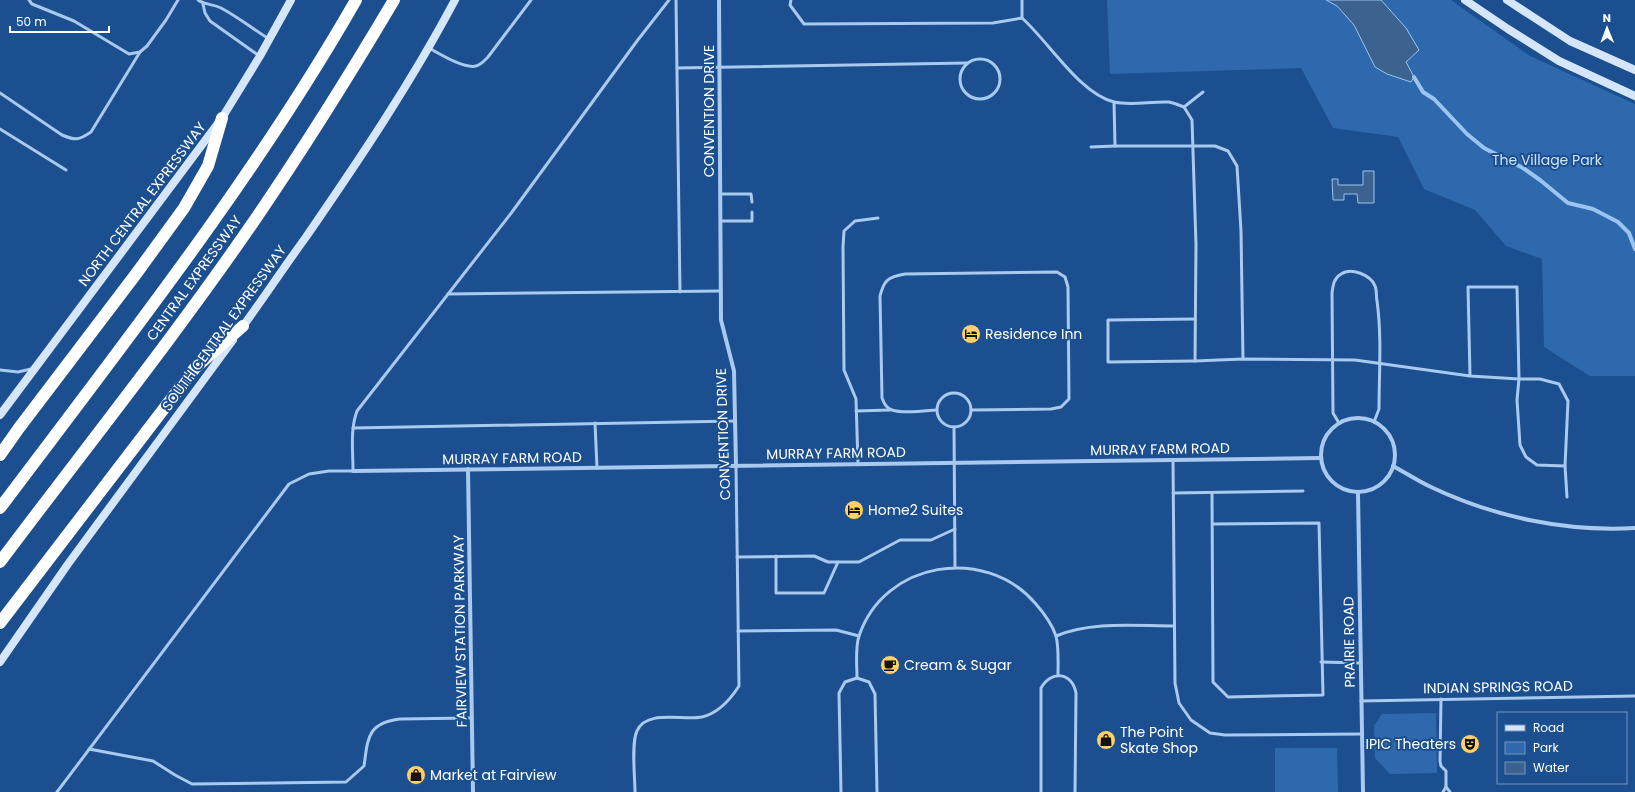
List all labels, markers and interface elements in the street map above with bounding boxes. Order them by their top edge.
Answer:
scale bar [10,8,109,34]
north arrow [1587,8,1627,48]
text: N [1603,10,1611,26]
text: 50 m [16,13,47,30]
street label: CONVENTION DRIVE [699,45,719,177]
street label: NORTH CENTRAL EXPRESSWAY [75,119,209,289]
park label: The Village Park [1492,150,1603,170]
street label: CENTRAL EXPRESSWAY [143,212,245,344]
street label: SOUTH CENTRAL EXPRESSWAY [157,241,291,415]
hotel icon: Residence Inn [960,323,982,345]
place label: Residence Inn [985,324,1082,344]
street label: CONVENTION DRIVE [711,368,735,500]
street label: MURRAY FARM ROAD [1090,438,1230,460]
street label: MURRAY FARM ROAD [766,442,906,464]
street label: MURRAY FARM ROAD [442,447,582,469]
hotel icon: Home2 Suites [843,499,865,521]
place label: Home2 Suites [868,500,963,520]
street label: FAIRVIEW STATION PARKWAY [448,535,472,727]
street label: PRAIRIE ROAD [1338,596,1360,688]
cafe icon: Cream & Sugar [879,654,901,676]
place label: Cream & Sugar [904,655,1012,675]
street label: INDIAN SPRINGS ROAD [1423,676,1573,698]
legend [1497,712,1627,784]
text: Road [1533,719,1564,736]
place label: The Point Skate Shop [1120,722,1198,758]
shop icon: The Point Skate Shop [1095,729,1117,751]
theatre icon: IPIC Theaters [1459,733,1481,755]
place label: IPIC Theaters [1365,734,1456,754]
text: Park [1533,739,1560,756]
text: Water [1533,759,1570,776]
shop icon: Market at Fairview [405,764,427,786]
place label: Market at Fairview [430,765,557,785]

